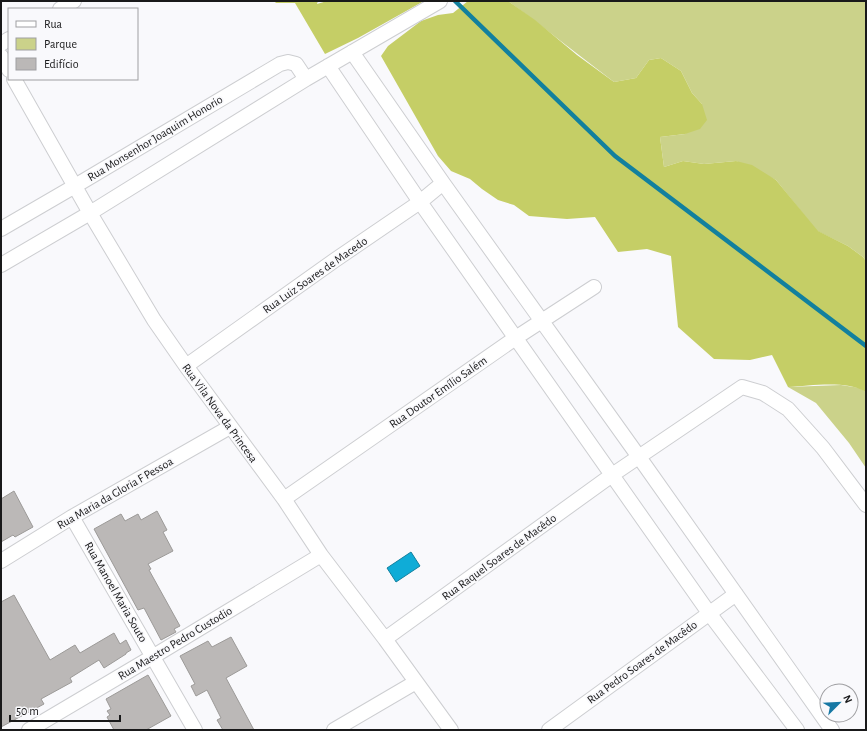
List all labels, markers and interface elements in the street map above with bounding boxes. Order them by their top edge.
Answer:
legend [8,8,138,80]
text: Rua [44,18,63,30]
text: Parque [44,38,77,50]
text: Edifício [44,58,79,70]
street label: Rua Monsenhor Joaquim Honorio [85,93,225,183]
street label: Rua Luiz Soares de Macedo [261,234,369,316]
street label: Rua Doutor Emílio Salém [387,354,489,430]
street label: Rua Vila Nova da Princesa [180,361,260,465]
street label: Rua Maria da Gloria F Pessoa [55,455,175,531]
street label: Rua Raquel Soares de Macêdo [440,511,558,602]
street label: Rua Manoel Maria Souto [82,540,150,644]
street label: Rua Maestro Pedro Custodio [116,604,234,682]
street label: Rua Pedro Soares de Macêdo [585,618,699,706]
north arrow [819,683,859,723]
text: N [841,693,854,705]
scale bar [10,697,120,723]
text: 50 m [16,705,39,717]

